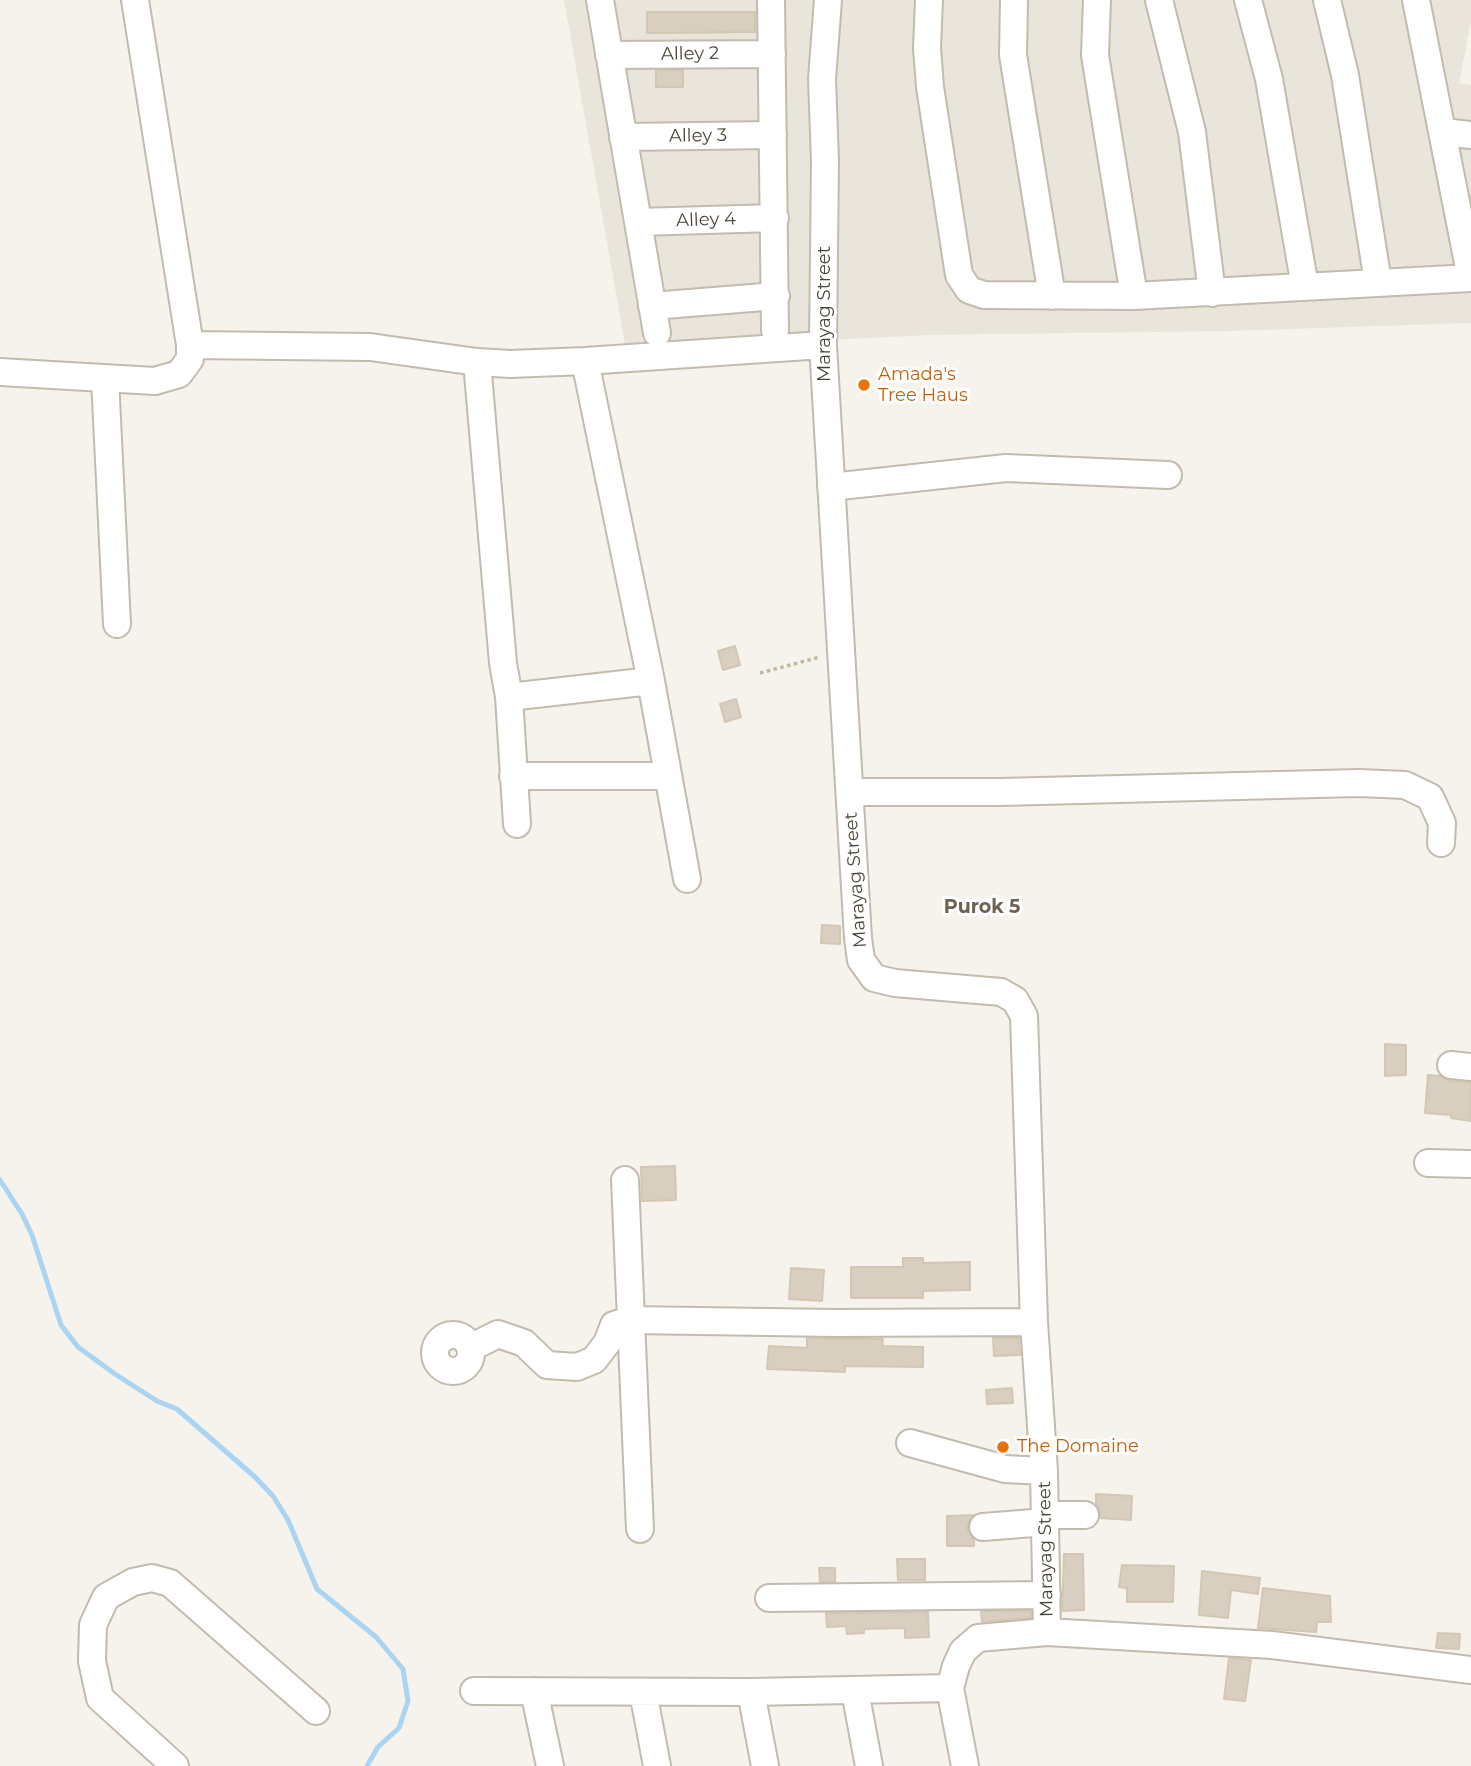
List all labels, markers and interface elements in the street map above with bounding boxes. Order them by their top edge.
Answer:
street label: Alley 2 [661,43,719,65]
street label: Alley 3 [669,125,727,147]
street label: Alley 4 [676,208,736,232]
street label: Marayag Street [814,246,836,382]
place label: Amada's Tree Haus [878,364,968,406]
marker: Amada's Tree Haus [856,377,872,393]
street label: Marayag Street [840,811,872,949]
district label: Purok 5 [944,896,1020,918]
place label: The Domaine [1017,1436,1139,1458]
marker: The Domaine [995,1439,1011,1455]
street label: Marayag Street [1034,1481,1058,1617]

